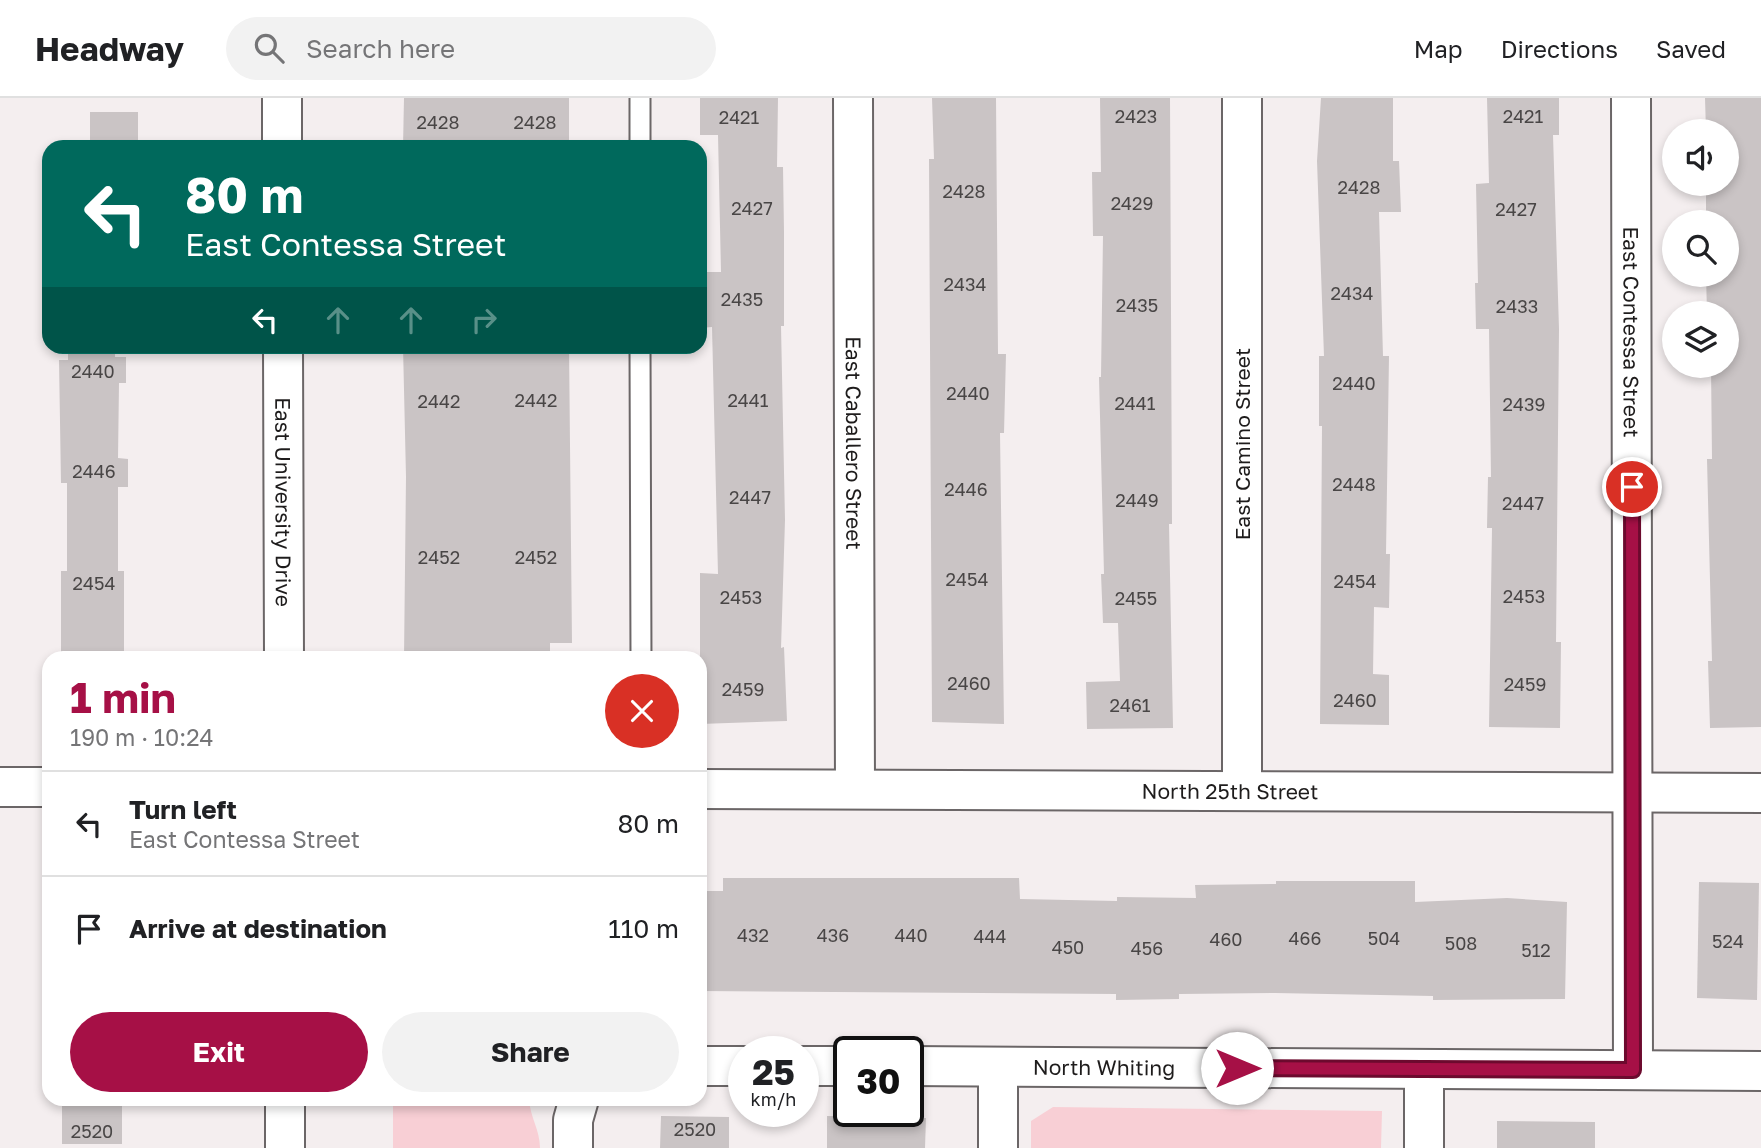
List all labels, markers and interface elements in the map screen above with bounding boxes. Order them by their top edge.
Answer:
search box [226,17,716,80]
text: Headway [35,29,184,68]
icon: search [250,29,288,67]
text: Search here [306,33,455,64]
text: Map [1414,34,1463,63]
text: Directions [1501,34,1618,63]
text: Saved [1656,34,1726,63]
house number: 2423 [1115,105,1157,127]
house number: 2421 [1503,105,1544,127]
house number: 2421 [719,106,760,128]
house number: 2428 [417,111,459,133]
house number: 2428 [514,111,556,133]
map controls [1662,119,1739,378]
button: sound [1662,119,1739,196]
text: 80 m [185,165,303,224]
icon: left [70,168,161,259]
house number: 2428 [1338,176,1380,198]
house number: 2428 [943,180,985,202]
house number: 2429 [1111,192,1153,214]
house number: 2427 [731,197,773,219]
house number: 2427 [1495,198,1537,220]
button: search [1662,210,1739,287]
text: East Contessa Street [185,225,506,263]
street label: East Contessa Street [1618,226,1645,438]
house number: 2434 [944,273,986,295]
house number: 2434 [1331,282,1373,304]
house number: 2435 [721,288,763,310]
house number: 2435 [1116,294,1158,316]
house number: 2433 [1496,295,1538,317]
icon: left [246,301,284,339]
icon: ahead [319,301,357,339]
icon: ahead [392,301,430,339]
icon: right [465,301,503,339]
button: layers [1662,301,1739,378]
street label: East Caballero Street [841,336,867,550]
street label: East Camino Street [1229,348,1255,540]
house number: 2440 [71,360,115,382]
house number: 2440 [1332,372,1376,394]
house number: 2440 [946,382,990,404]
house number: 2442 [515,389,557,411]
house number: 2441 [727,389,769,411]
house number: 2442 [418,390,460,412]
house number: 2441 [1114,392,1156,414]
house number: 2439 [1503,393,1545,415]
street label: East University Drive [270,397,297,607]
pin [1602,457,1662,517]
house number: 2446 [72,460,116,482]
icon: arrive [1613,468,1651,506]
house number: 2448 [1332,473,1376,495]
house number: 2446 [944,478,988,500]
house number: 2447 [729,486,771,508]
house number: 2449 [1115,489,1159,511]
house number: 2447 [1502,492,1544,514]
house number: 2452 [418,546,460,568]
house number: 2452 [515,546,557,568]
house number: 2454 [946,568,988,590]
house number: 2454 [1334,570,1376,592]
house number: 2454 [73,572,115,594]
house number: 2453 [1503,585,1545,607]
house number: 2453 [720,586,762,608]
house number: 2455 [1115,587,1157,609]
text: 1 min [70,672,176,722]
house number: 2460 [947,672,991,694]
house number: 2459 [1504,673,1546,695]
button: close [605,674,679,748]
house number: 2459 [722,678,764,700]
house number: 2460 [1333,689,1377,711]
house number: 2461 [1109,694,1151,716]
text: 190 m · 10:24 [70,723,214,751]
street label: North 25th Street [1141,778,1319,804]
text: Turn left [129,794,237,825]
icon: left [70,805,108,843]
text: 80 m [618,808,679,839]
text: East Contessa Street [129,825,360,853]
icon: arrive [70,910,108,948]
text: Arrive at destination [129,913,387,944]
text: 110 m [608,913,679,944]
house number: 432 [737,924,769,946]
house number: 436 [817,924,849,946]
house number: 440 [894,924,928,946]
house number: 444 [974,925,1006,947]
house number: 466 [1289,927,1321,949]
house number: 504 [1368,927,1400,949]
house number: 460 [1209,928,1243,950]
house number: 524 [1712,930,1744,952]
house number: 508 [1445,932,1477,954]
house number: 450 [1052,936,1084,958]
house number: 456 [1131,937,1163,959]
house number: 512 [1521,939,1551,961]
button: Exit [70,1012,368,1092]
button: Share [382,1012,679,1092]
position arrow [1200,1031,1274,1105]
speed limit sign: 30 [833,1036,924,1127]
text: 25 [752,1051,795,1093]
street label: North Whiting [1033,1054,1175,1081]
text: km/h [751,1088,796,1110]
house number: 2520 [674,1118,716,1140]
house number: 2520 [71,1120,113,1142]

